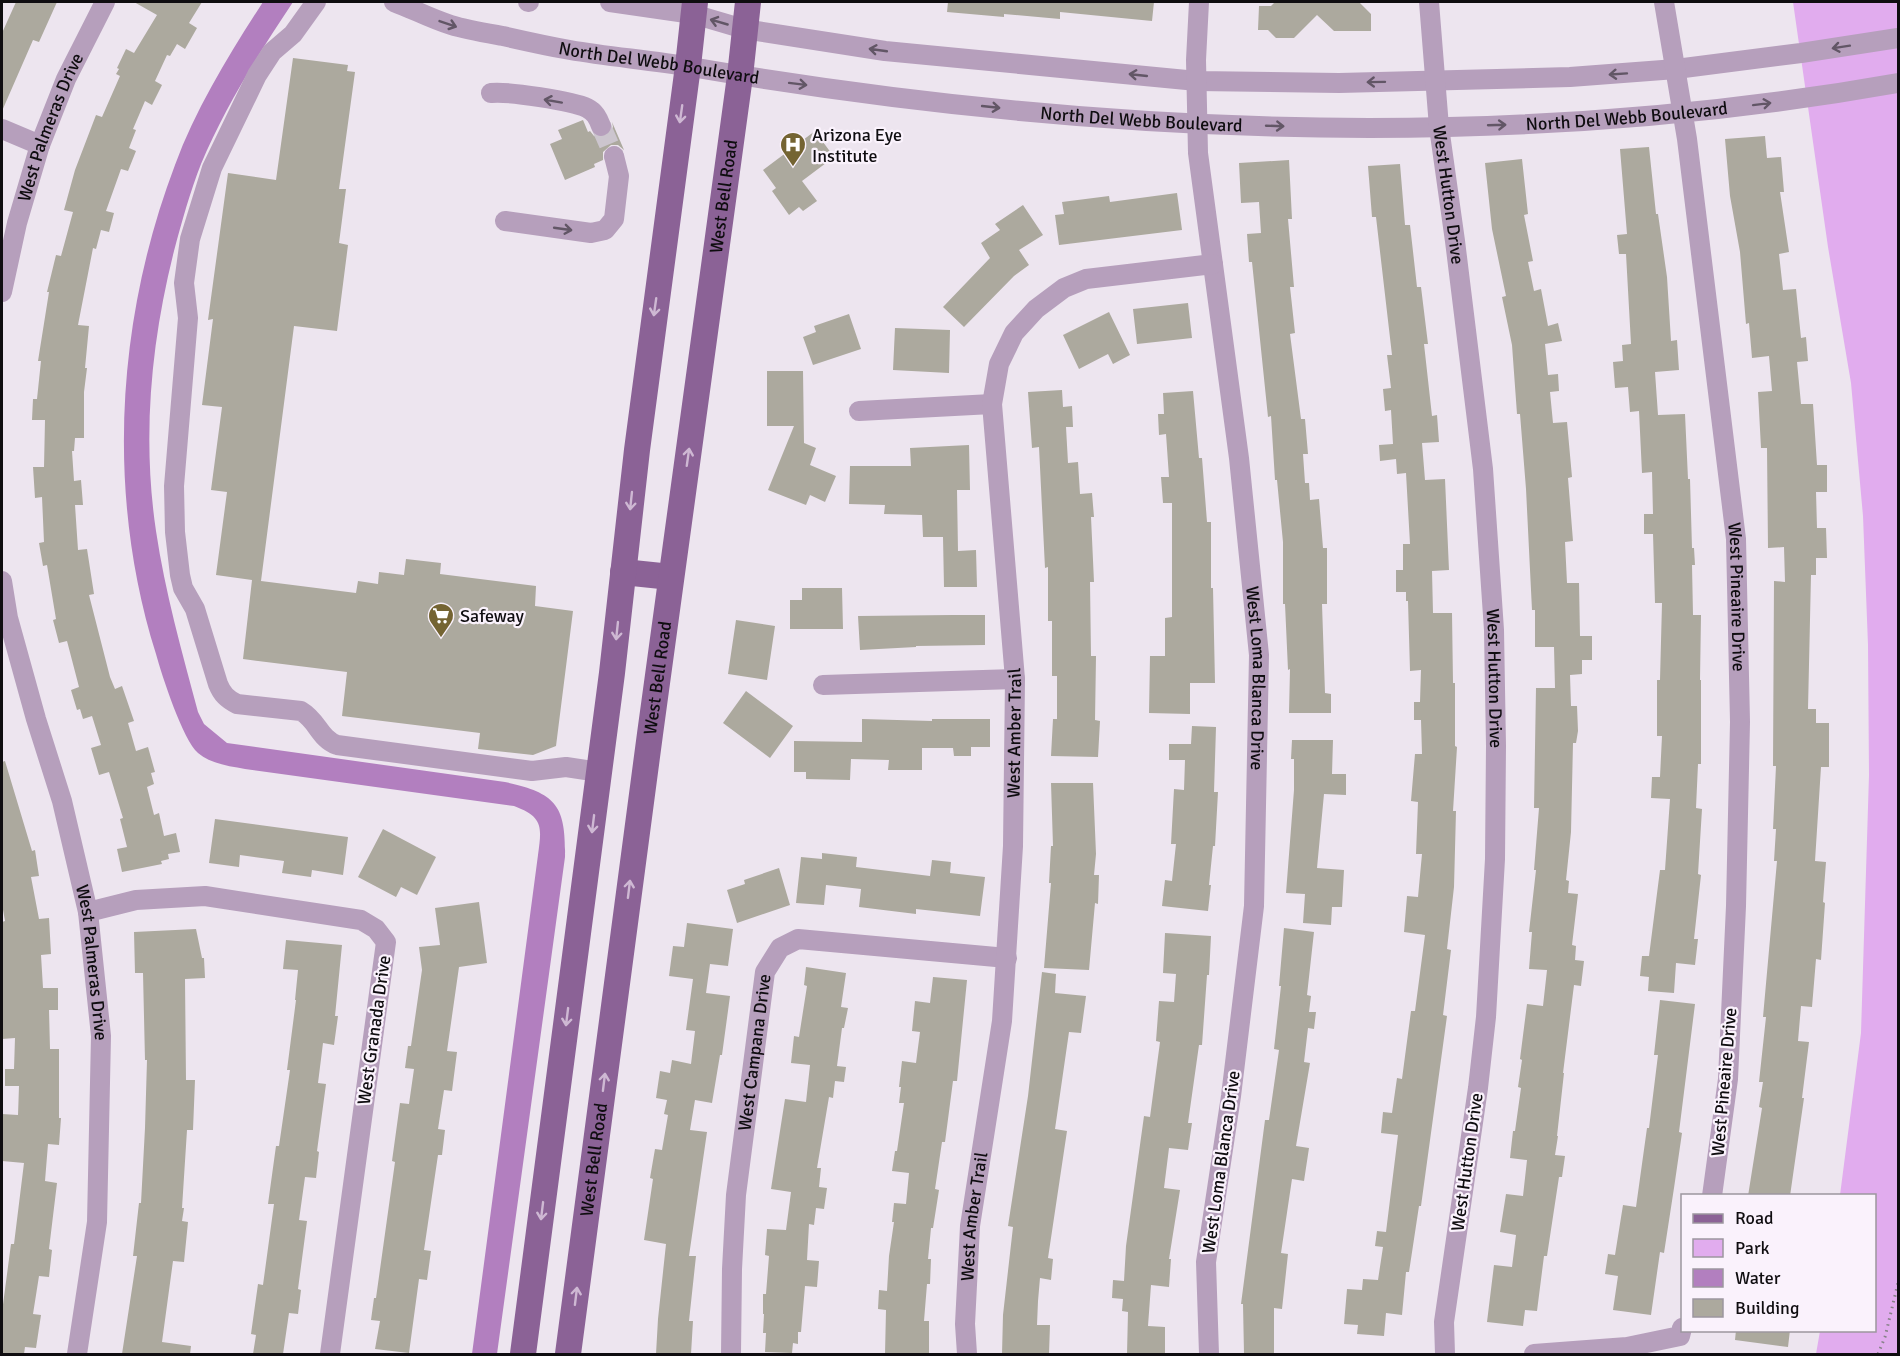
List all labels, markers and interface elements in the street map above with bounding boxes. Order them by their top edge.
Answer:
one-way arrow [710,16,729,27]
one-way arrow [439,19,457,30]
street label: North Del Webb Boulevard [557,37,761,89]
one-way arrow [1831,42,1851,53]
one-way arrow [869,45,888,56]
street label: West Palmeras Drive [13,49,88,204]
one-way arrow [1608,68,1628,79]
one-way arrow [1129,69,1149,80]
one-way arrow [1367,76,1387,88]
one-way arrow [787,78,807,89]
one-way arrow [544,95,563,106]
street label: North Del Webb Boulevard [1525,97,1729,135]
one-way arrow [1751,99,1771,110]
one-way arrow [981,102,1001,113]
street label: North Del Webb Boulevard [1039,102,1243,137]
one-way arrow [676,104,687,124]
one-way arrow [1487,119,1507,130]
one-way arrow [1265,121,1285,132]
place label: Arizona Eye Institute [812,124,902,167]
street label: West Hutton Drive [1428,124,1469,266]
hospital icon: Arizona Eye Institute [778,130,808,168]
street label: West Bell Road [705,138,742,255]
one-way arrow [553,224,573,235]
one-way arrow [650,297,661,317]
one-way arrow [683,447,694,467]
one-way arrow [625,490,636,510]
street label: West Pineaire Drive [1723,521,1750,672]
street label: West Loma Blanca Drive [1241,585,1270,771]
supermarket icon: Safeway [426,601,456,639]
place label: Safeway [460,605,524,627]
street label: West Hutton Drive [1482,608,1507,748]
one-way arrow [611,620,622,640]
street label: West Bell Road [639,620,676,736]
street label: West Amber Trail [1003,667,1026,798]
one-way arrow [587,814,598,834]
one-way arrow [624,880,635,899]
street label: West Palmeras Drive [71,882,112,1041]
street label: West Granada Drive [353,954,395,1106]
street label: West Campana Drive [733,973,776,1132]
one-way arrow [562,1007,573,1027]
street label: West Pineaire Drive [1707,1007,1741,1157]
street label: West Loma Blanca Drive [1197,1069,1245,1255]
one-way arrow [599,1073,610,1093]
street label: West Hutton Drive [1446,1091,1488,1233]
street label: West Bell Road [575,1101,612,1218]
street label: West Amber Trail [956,1150,992,1282]
legend [1681,1194,1876,1332]
one-way arrow [537,1200,548,1220]
text: Road [1735,1207,1774,1229]
text: Park [1735,1237,1770,1259]
text: Water [1735,1267,1781,1289]
one-way arrow [570,1287,581,1307]
text: Building [1735,1297,1799,1319]

